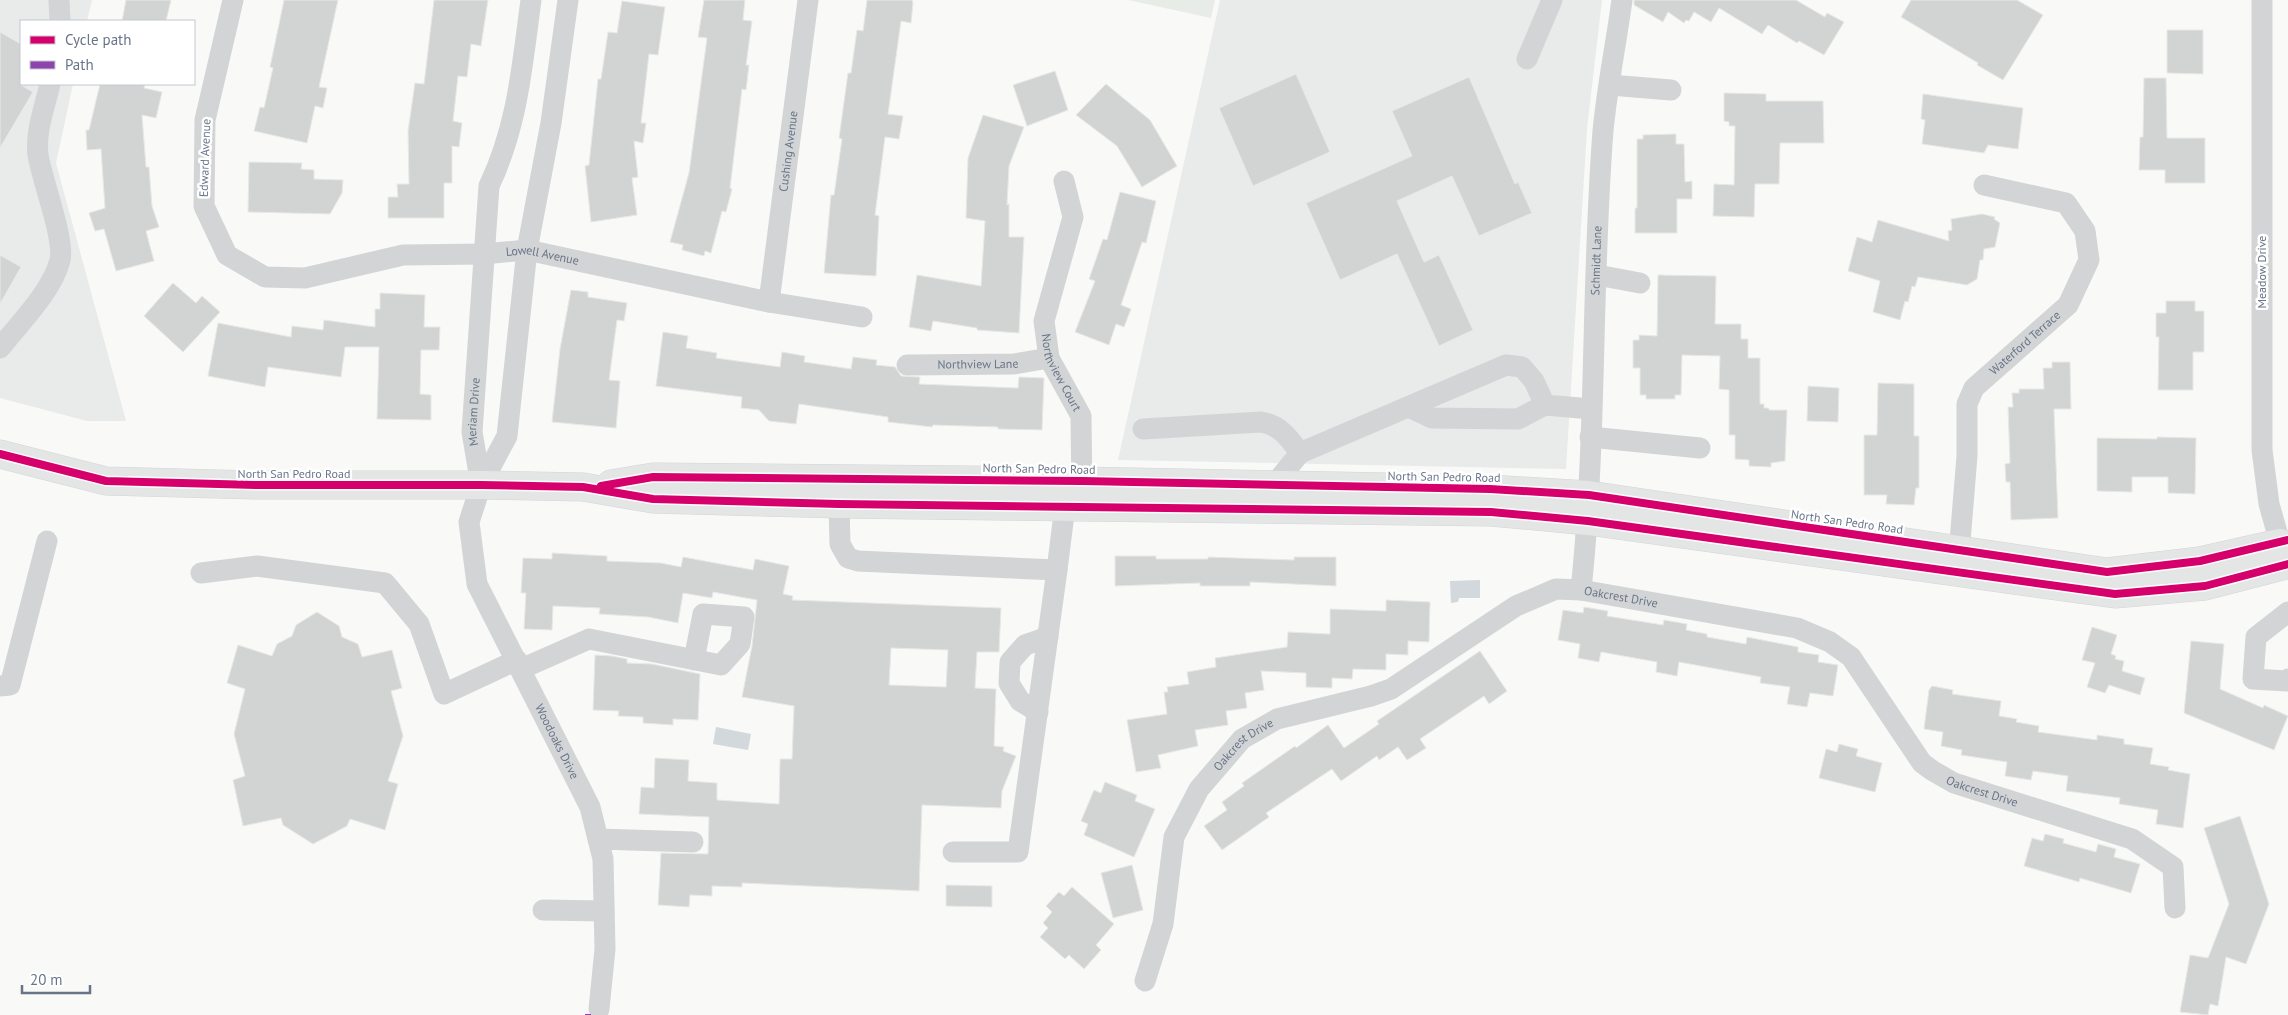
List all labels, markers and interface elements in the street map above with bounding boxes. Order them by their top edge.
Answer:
legend [20,20,195,85]
text: Cycle path [65,30,131,49]
text: Path [65,55,94,74]
street label: Cushing Avenue [775,110,801,193]
street label: Edward Avenue [196,118,213,197]
street label: Schmidt Lane [1587,225,1605,295]
street label: Meadow Drive [2254,236,2269,308]
street label: Lowell Avenue [505,242,580,268]
street label: Waterford Terrace [1986,307,2063,378]
street label: Northview Court [1039,333,1085,414]
street label: Northview Lane [937,355,1020,372]
street label: Meriam Drive [464,377,483,447]
street label: North San Pedro Road [982,460,1096,477]
street label: North San Pedro Road [238,466,350,481]
street label: North San Pedro Road [1387,468,1501,485]
street label: North San Pedro Road [1790,506,1904,537]
street label: Oakcrest Drive [1583,583,1659,610]
street label: Woodoaks Drive [532,701,583,781]
street label: Oakcrest Drive [1210,715,1276,774]
street label: Oakcrest Drive [1944,772,2020,810]
scale bar [22,962,90,994]
text: 20 m [30,970,63,989]

